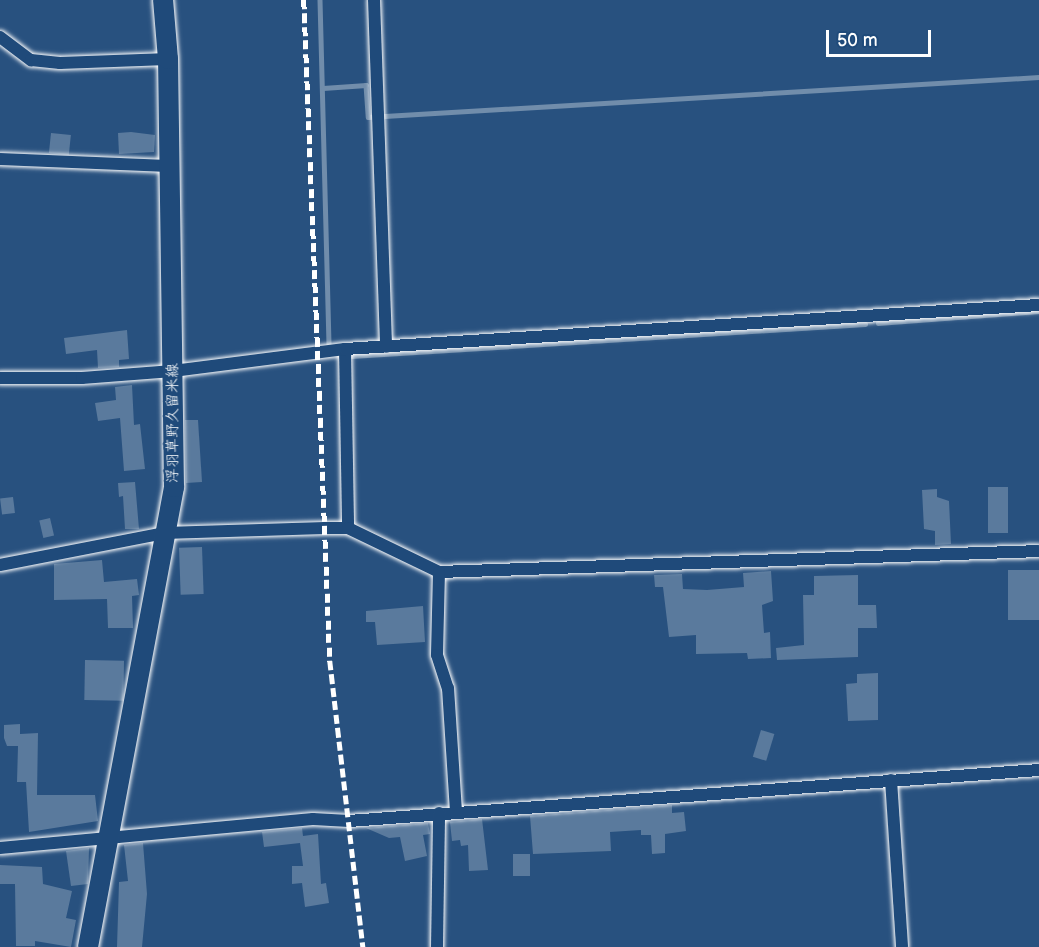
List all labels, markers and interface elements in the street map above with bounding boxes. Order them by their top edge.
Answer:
scale bar [829,18,934,56]
text: 50 m [837,30,878,51]
street label: 浮羽草野久留米線 [164,363,182,483]

